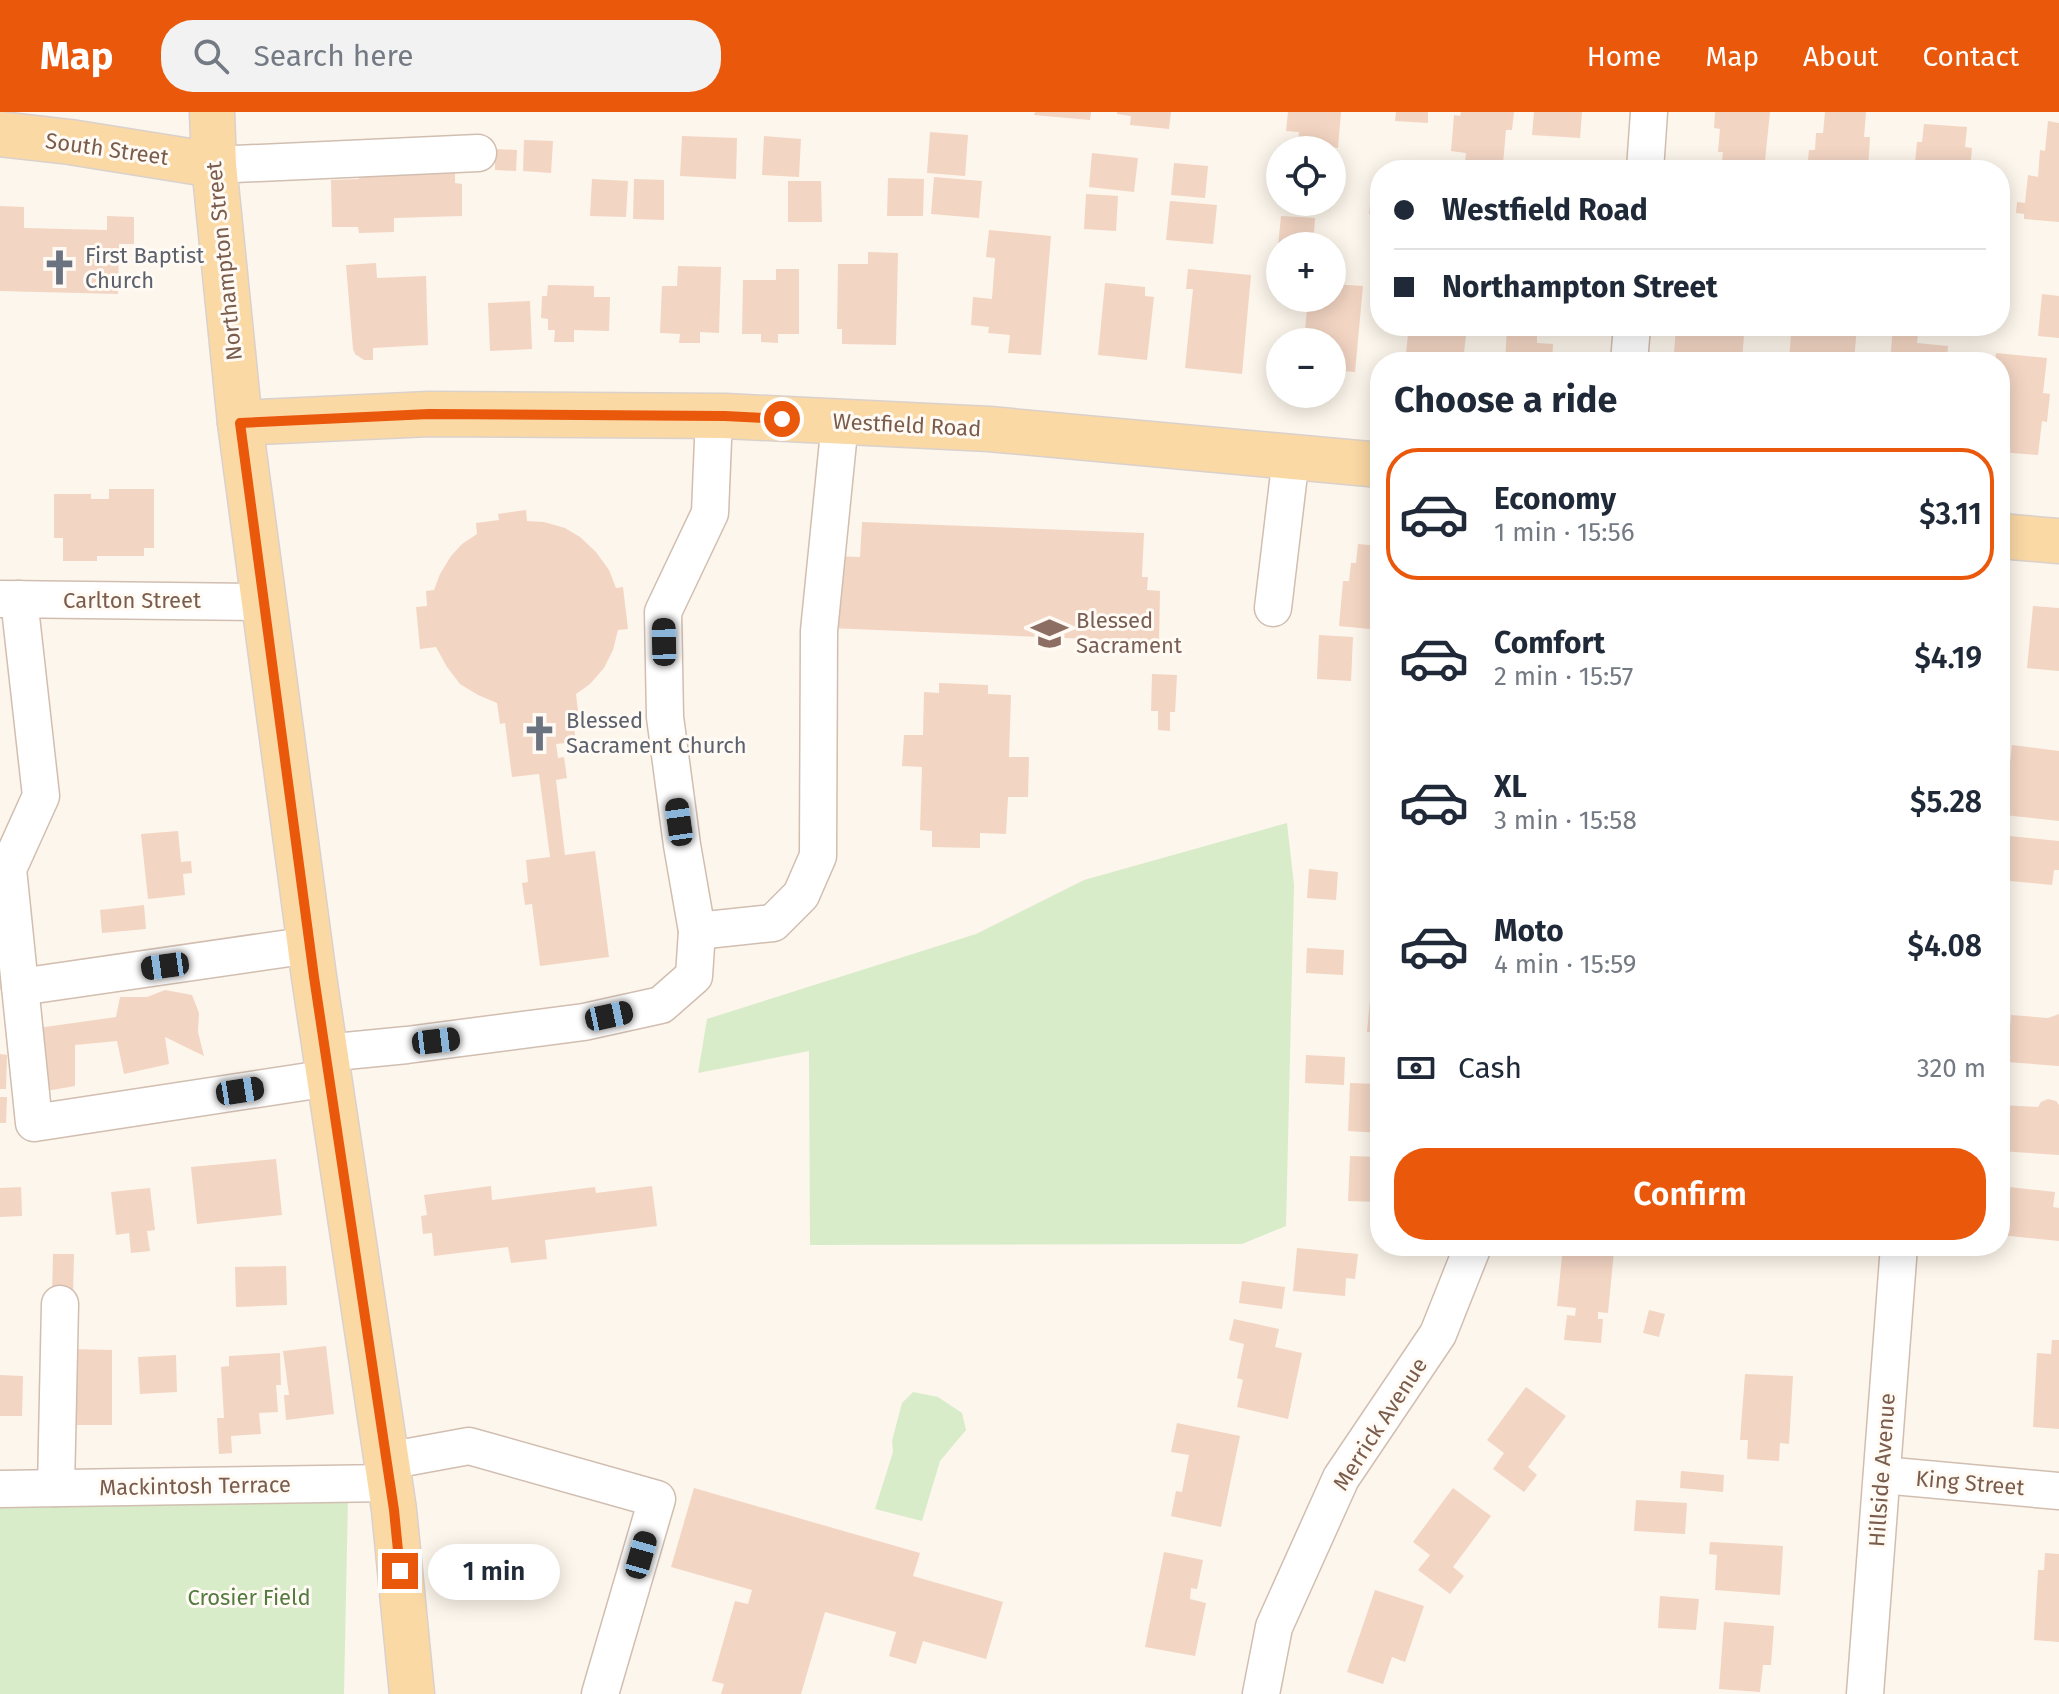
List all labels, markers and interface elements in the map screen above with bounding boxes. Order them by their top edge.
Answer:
search box [161,20,721,92]
text: Map [40,33,113,79]
icon: search [189,34,233,78]
text: Search here [253,38,414,74]
text: Home [1587,40,1661,73]
text: Map [1705,40,1759,73]
text: About [1803,40,1878,73]
text: Contact [1922,40,2019,73]
street label: South Street [44,127,170,171]
map controls [1266,136,1346,408]
button: locate [1266,136,1346,216]
street label: Northampton Street [200,160,248,362]
text: Westfield Road [1442,192,1648,228]
button: + [1266,232,1346,312]
place label: First Baptist Church [85,242,204,294]
church icon: First Baptist Church [40,249,78,287]
text: Northampton Street [1442,269,1718,305]
button: − [1266,328,1346,408]
text: Choose a ride [1394,378,1617,422]
route start [764,401,800,437]
street label: Westfield Road [832,408,982,442]
icon: car [1398,478,1470,550]
text: Economy [1494,481,1616,517]
text: $3.11 [1919,496,1982,532]
text: 1 min · 15:56 [1494,517,1635,548]
street label: Carlton Street [63,587,201,614]
place label: Blessed Sacrament [1076,607,1182,659]
school or university icon: Blessed Sacrament [1031,614,1069,652]
car [652,618,676,666]
icon: car [1398,622,1470,694]
text: Comfort [1494,625,1605,661]
text: $4.19 [1915,640,1982,676]
text: 2 min · 15:57 [1494,661,1633,692]
place label: Blessed Sacrament Church [566,707,747,759]
church icon: Blessed Sacrament Church [521,714,559,752]
icon: car [1398,766,1470,838]
text: XL [1494,769,1527,805]
text: $5.28 [1910,784,1982,820]
car [664,797,694,847]
text: 3 min · 15:58 [1494,805,1637,836]
icon: car [1398,910,1470,982]
text: Moto [1494,913,1564,949]
text: $4.08 [1908,928,1982,964]
text: 4 min · 15:59 [1494,949,1637,980]
car [140,951,190,981]
car [583,999,635,1033]
car [411,1026,461,1056]
icon: cash [1394,1046,1438,1090]
text: Cash [1458,1050,1522,1086]
text: 320 m [1917,1053,1986,1084]
car [214,1075,266,1107]
button: Confirm [1394,1148,1986,1240]
street label: Merrick Avenue [1327,1353,1433,1495]
street label: Hillside Avenue [1863,1392,1901,1548]
street label: King Street [1915,1465,2026,1501]
street label: Mackintosh Terrace [99,1471,291,1501]
car [623,1529,659,1581]
callout: 1 min [428,1543,560,1599]
route end [382,1553,418,1589]
text: 1 min [463,1556,525,1587]
park label: Crosier Field [187,1584,311,1611]

